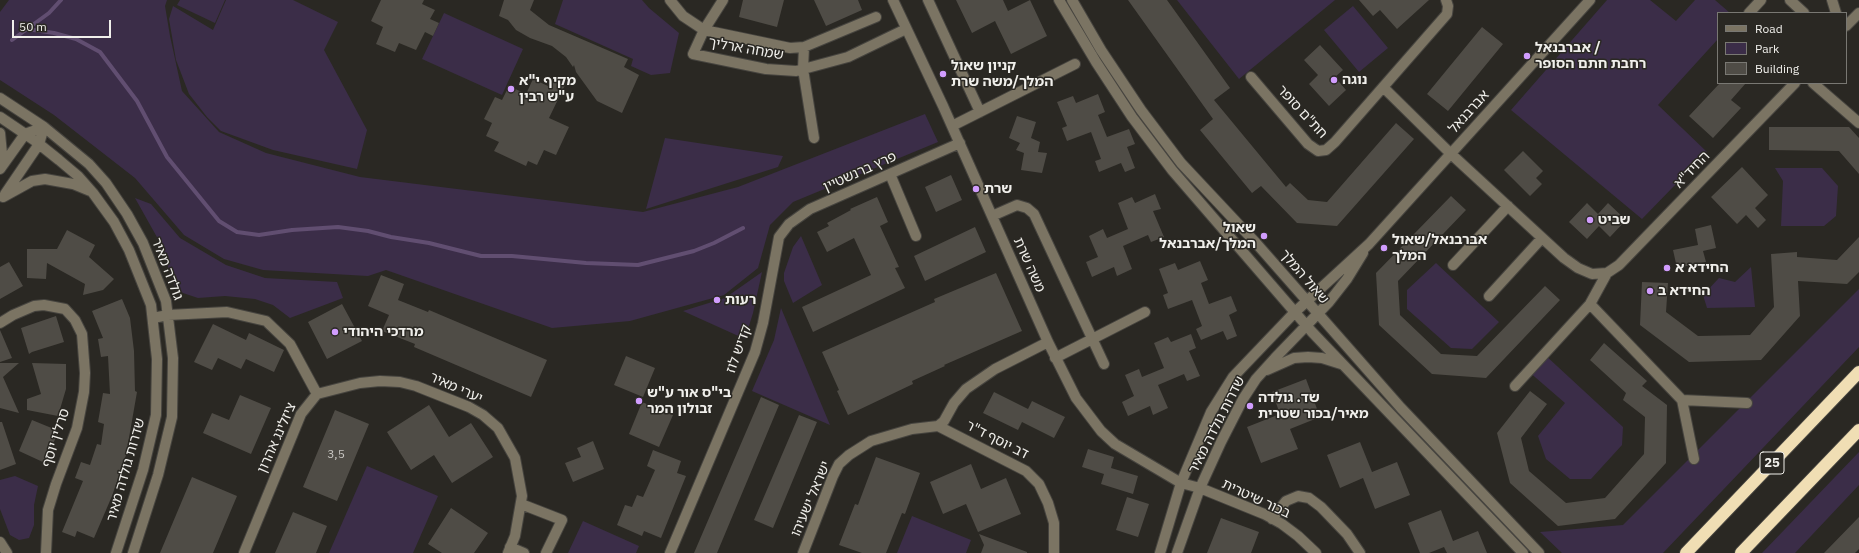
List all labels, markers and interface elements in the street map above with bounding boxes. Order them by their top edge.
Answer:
scale bar [14,12,113,38]
legend [1717,12,1847,84]
text: 50 m [19,19,47,34]
text: Road [1755,21,1783,36]
street label: שמחה ארליך [707,34,785,64]
place label: אברבנאל / רחבת חתם הסופר [1535,40,1646,72]
text: Park [1755,41,1779,56]
marker: אברבנאל / רחבת חתם הסופר [1522,51,1532,61]
place label: קניון שאול המלך/משה שרת [951,58,1053,90]
text: Building [1755,61,1799,76]
marker: קניון שאול המלך/משה שרת [938,69,948,79]
place label: נוגה [1342,72,1367,88]
place label: מקיף י"א ע"ש רבין [519,73,576,106]
marker: נוגה [1329,75,1339,85]
street label: חת"ם סופר [1273,82,1331,142]
marker: מקיף י"א ע"ש רבין [506,84,516,94]
street label: אברבנאל [1445,87,1493,137]
street label: פרץ ברנשטיין [821,148,899,196]
street label: החיד"א [1671,148,1713,192]
place label: שרת [984,181,1012,197]
marker: שרת [971,184,981,194]
place label: שביט [1598,212,1631,228]
marker: שביט [1585,215,1595,225]
place label: שאול המלך/אברבנאל [1159,220,1256,252]
marker: שאול המלך/אברבנאל [1259,231,1269,241]
place label: אברבנאל/שאול המלך [1392,232,1487,264]
street label: משה שרת [1009,235,1049,295]
street label: גולדה מאיר [147,236,187,302]
marker: אברבנאל/שאול המלך [1379,243,1389,253]
street label: שאול המלך [1276,246,1332,308]
place label: החידא א [1675,260,1729,276]
marker: החידא א [1662,263,1672,273]
place label: החידא ב [1658,283,1711,299]
marker: החידא ב [1645,286,1655,296]
place label: רעות [725,292,756,308]
marker: רעות [712,295,722,305]
street label: קדיש לוז [723,323,755,375]
place label: מרדכי היהודי [343,324,423,340]
marker: מרדכי היהודי [330,327,340,337]
street label: יערי מאיר [427,369,485,407]
street label: שדרות גולדה מאיר [1185,374,1249,476]
place label: בי"ס אור ע"ש זבולון המר [647,385,731,418]
place label: שד. גולדה מאיר/בכור שטרית [1258,390,1369,422]
marker: בי"ס אור ע"ש זבולון המר [634,396,644,406]
street label: ציזלינג אהרון [254,400,300,476]
marker: שד. גולדה מאיר/בכור שטרית [1245,401,1255,411]
street label: סרלין יוסף [39,406,73,470]
street label: שדרות גולדה מאיר [103,416,149,524]
street label: דב יוסף ד"ר [963,417,1031,463]
house number: 3,5 [327,448,345,462]
road number: 25 [1760,452,1784,474]
street label: ישראל ישעיהו [788,459,834,539]
street label: בכור שיטרית [1219,476,1293,522]

